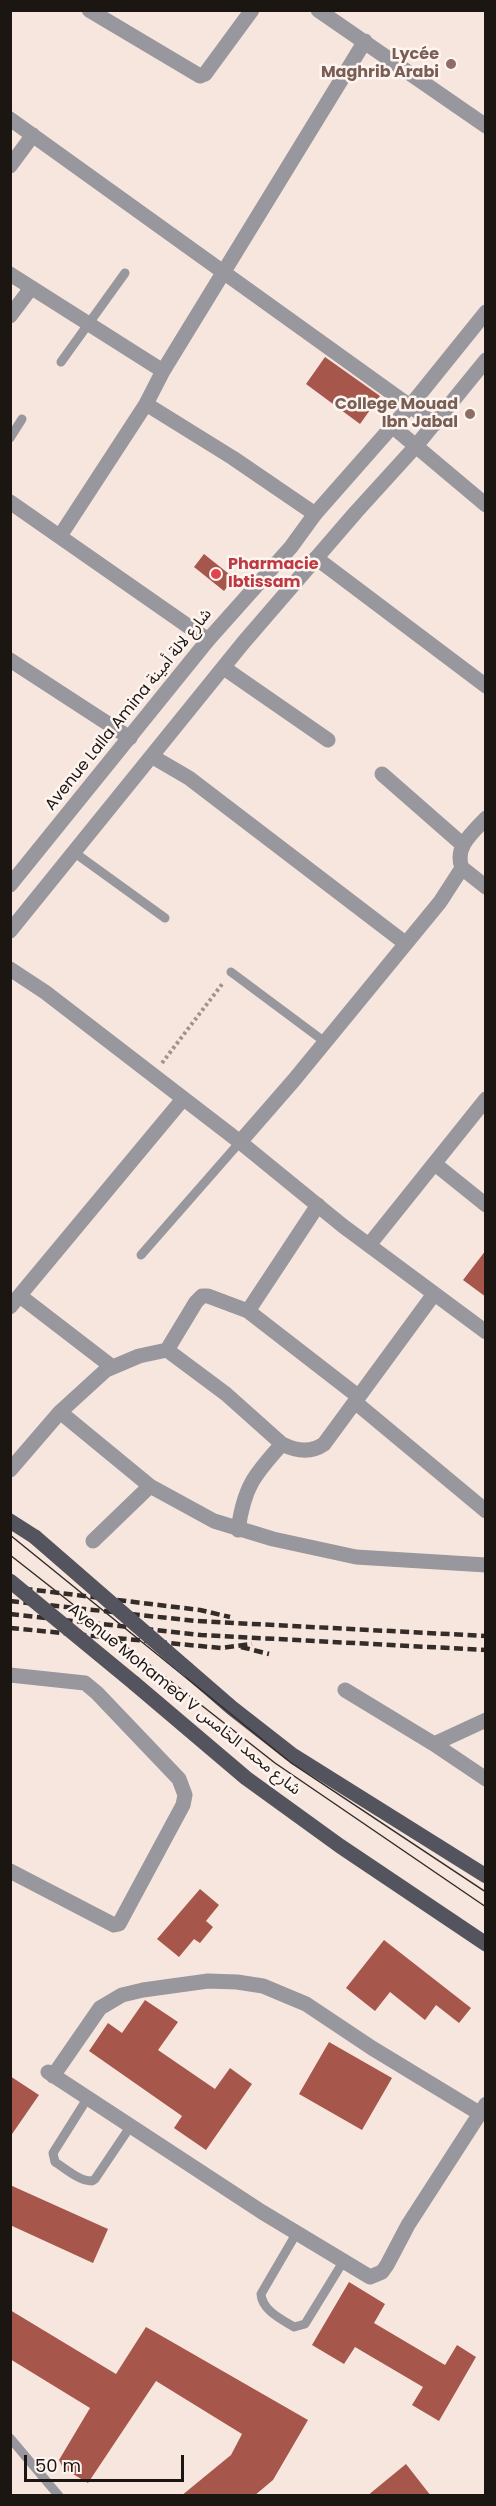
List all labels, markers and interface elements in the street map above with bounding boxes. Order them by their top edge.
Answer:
place label: Lycée Maghrib Arabi [321,45,439,83]
marker: Lycée Maghrib Arabi [444,57,458,71]
place label: College Mouad Ibn Jabal [335,395,458,433]
marker: College Mouad Ibn Jabal [463,407,477,421]
place label: Pharmacie Ibtissam [228,555,319,593]
marker: Pharmacie Ibtissam [209,567,223,581]
street label: Avenue Lalla Amina شارع لالة أمينة [42,605,216,815]
street label: Avenue Mohamed V شارع محمد الخامس [64,1600,304,1800]
scale bar [27,2443,188,2481]
text: 50 m [35,2453,81,2478]

